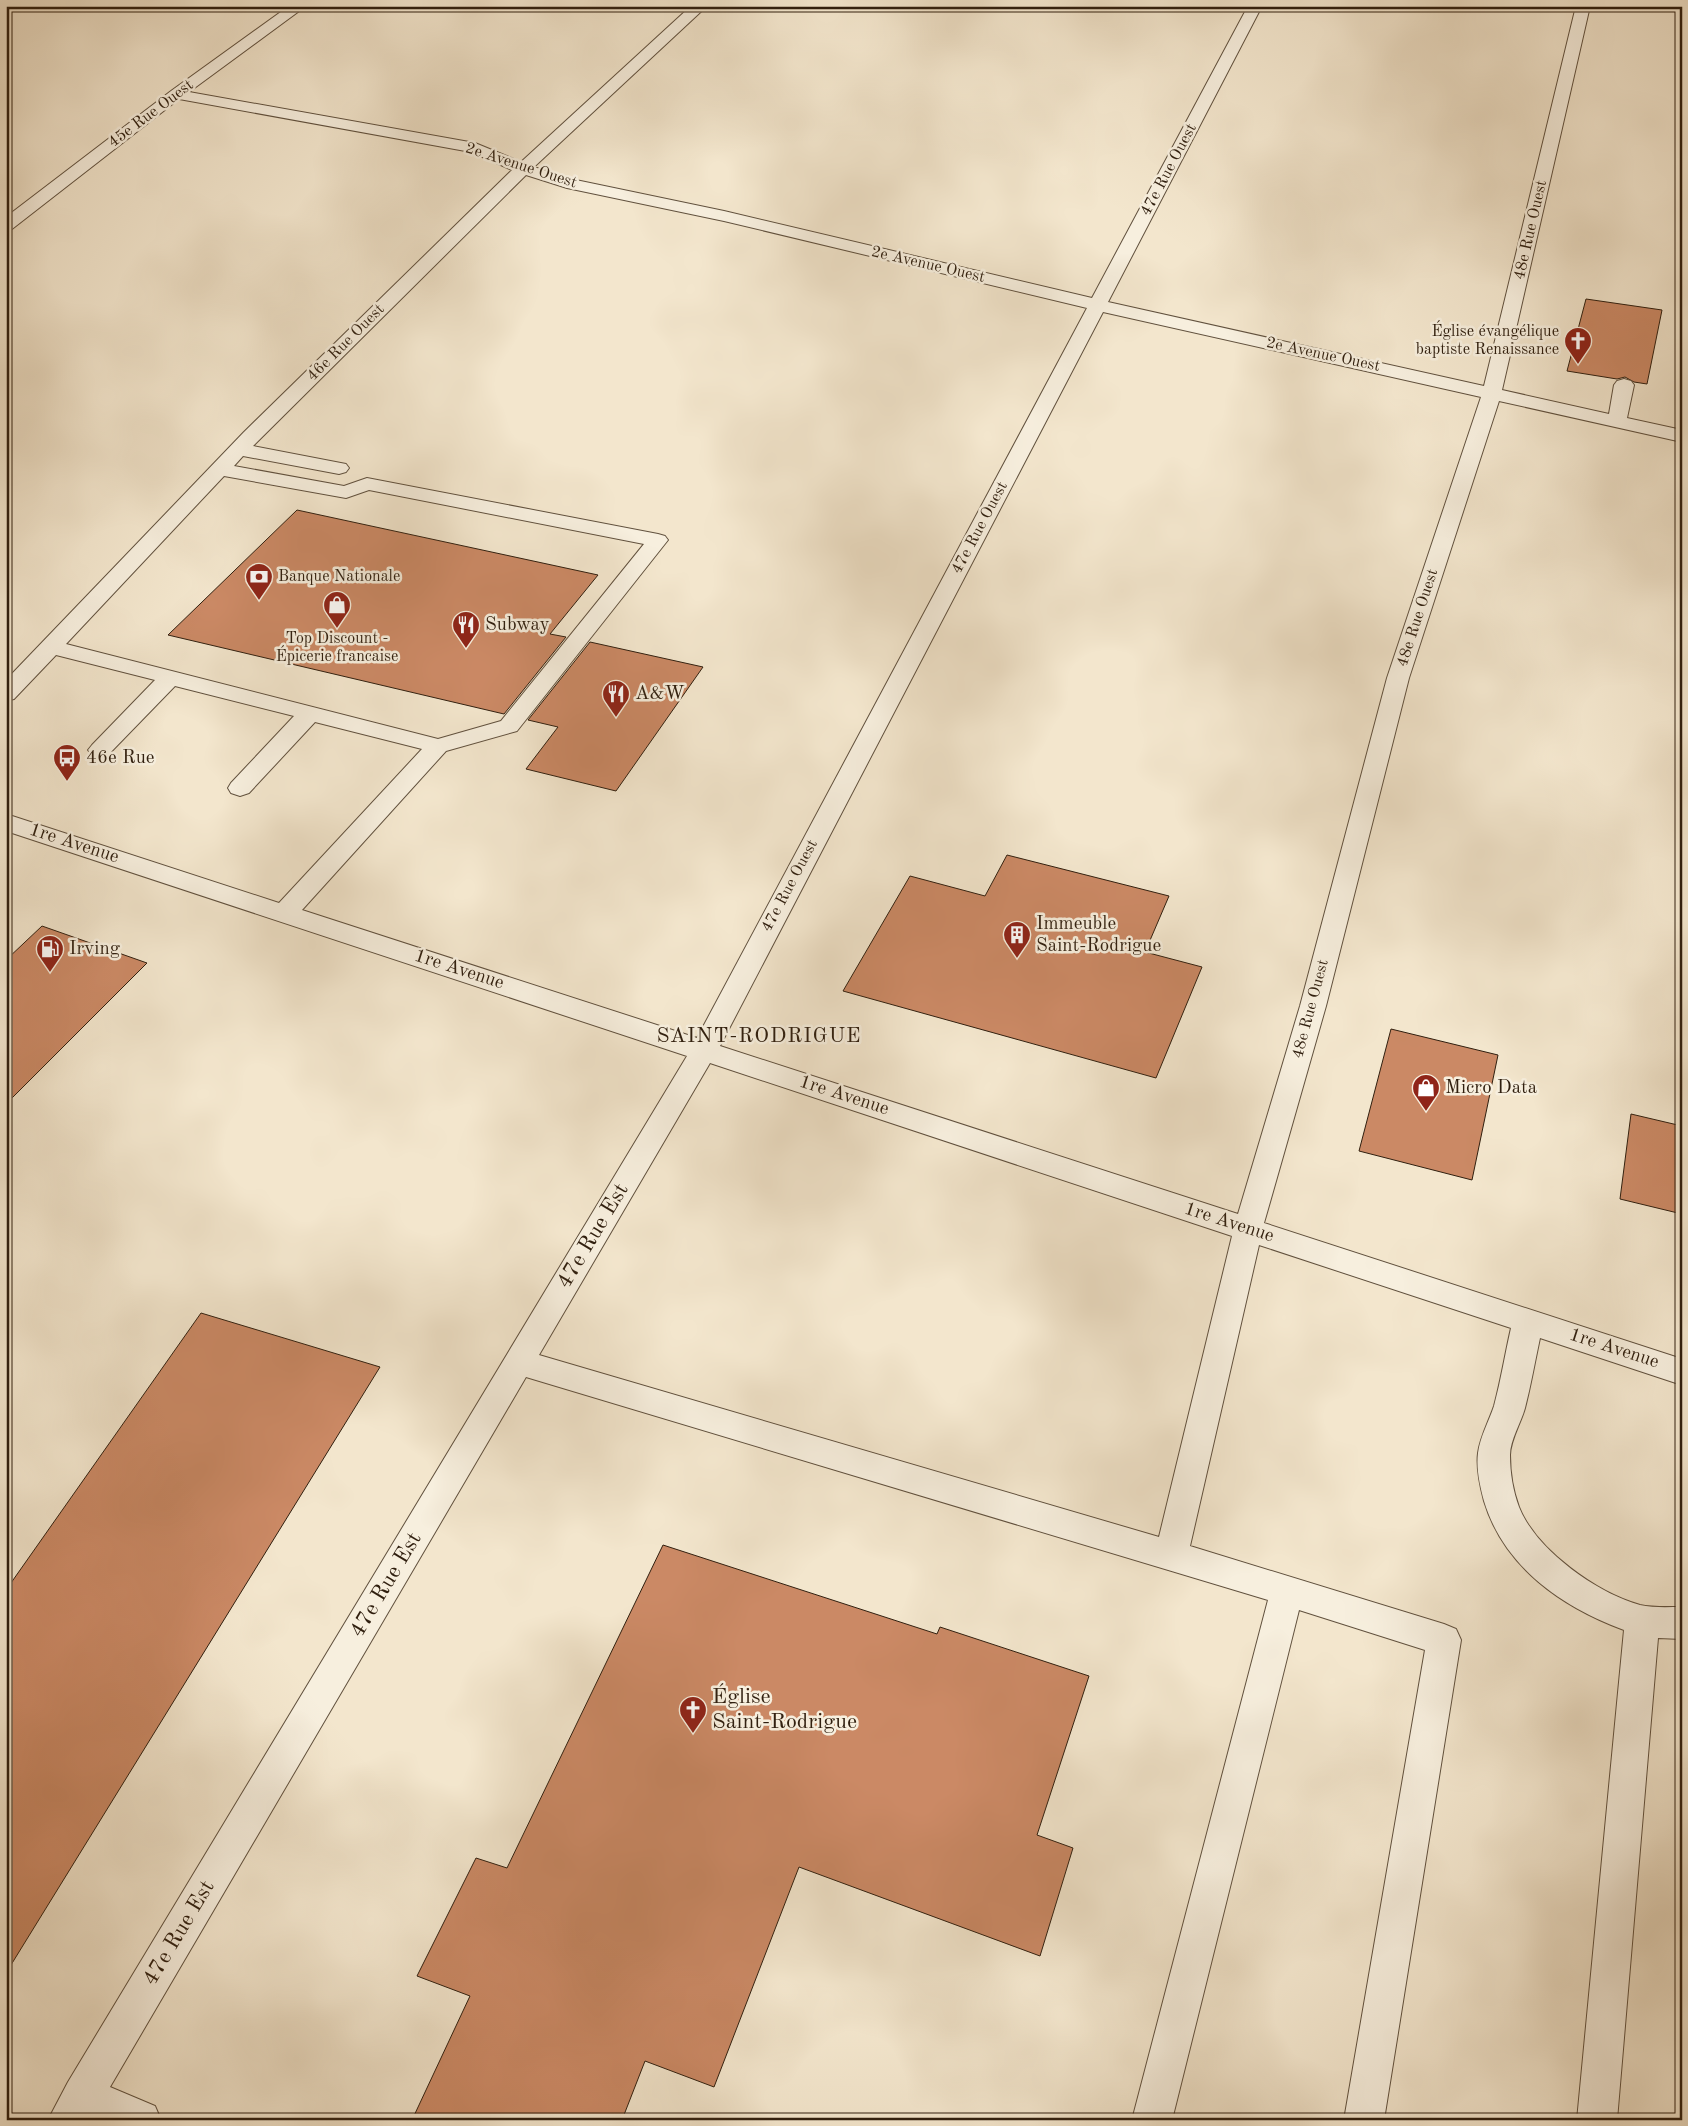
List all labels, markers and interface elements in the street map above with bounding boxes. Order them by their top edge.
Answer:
street label: 45e Rue Ouest [105,77,197,151]
street label: 47e Rue Ouest [1138,121,1200,219]
street label: 2e Avenue Ouest [463,140,579,192]
street label: 48e Rue Ouest [1512,178,1550,281]
street label: 2e Avenue Ouest [870,244,987,286]
street label: 46e Rue Ouest [304,301,388,385]
place label: Église évangélique baptiste Renaissance [1416,320,1559,358]
church icon: Église évangélique baptiste Renaissance [1563,326,1593,365]
street label: 2e Avenue Ouest [1265,335,1382,375]
street label: 47e Rue Ouest [949,479,1011,577]
bank icon: Banque Nationale [244,562,274,601]
street label: 48e Rue Ouest [1395,567,1441,669]
place label: Banque Nationale [278,569,400,585]
shop icon: Top Discount - Épicerie francaise [322,590,352,629]
restaurant icon: Subway [451,610,481,649]
place label: Subway [485,616,550,635]
place label: Top Discount - Épicerie francaise [276,631,398,665]
restaurant icon: A&W [601,679,631,718]
place label: A&W [635,685,685,704]
bus stop icon: 46e Rue [52,743,82,782]
place label: 46e Rue [86,749,155,768]
street label: 1re Avenue [27,821,121,867]
street label: 47e Rue Ouest [759,837,821,935]
place label: Immeuble Saint-Rodrigue [1036,915,1161,956]
building icon: Immeuble Saint-Rodrigue [1002,920,1032,959]
fuel station icon: Irving [35,934,65,973]
place label: Irving [69,940,121,959]
street label: 1re Avenue [412,947,506,993]
street label: 48e Rue Ouest [1290,957,1332,1060]
district label: SAINT-RODRIGUE [656,1026,862,1047]
street label: 1re Avenue [797,1073,891,1119]
shop icon: Micro Data [1411,1073,1441,1112]
place label: Micro Data [1445,1079,1538,1098]
street label: 47e Rue Est [553,1180,633,1292]
street label: 1re Avenue [1182,1200,1276,1246]
street label: 1re Avenue [1567,1326,1661,1372]
street label: 47e Rue Est [346,1529,426,1641]
place label: Église Saint-Rodrigue [712,1683,857,1733]
church icon: Église Saint-Rodrigue [678,1695,708,1734]
street label: 47e Rue Est [139,1877,219,1989]

